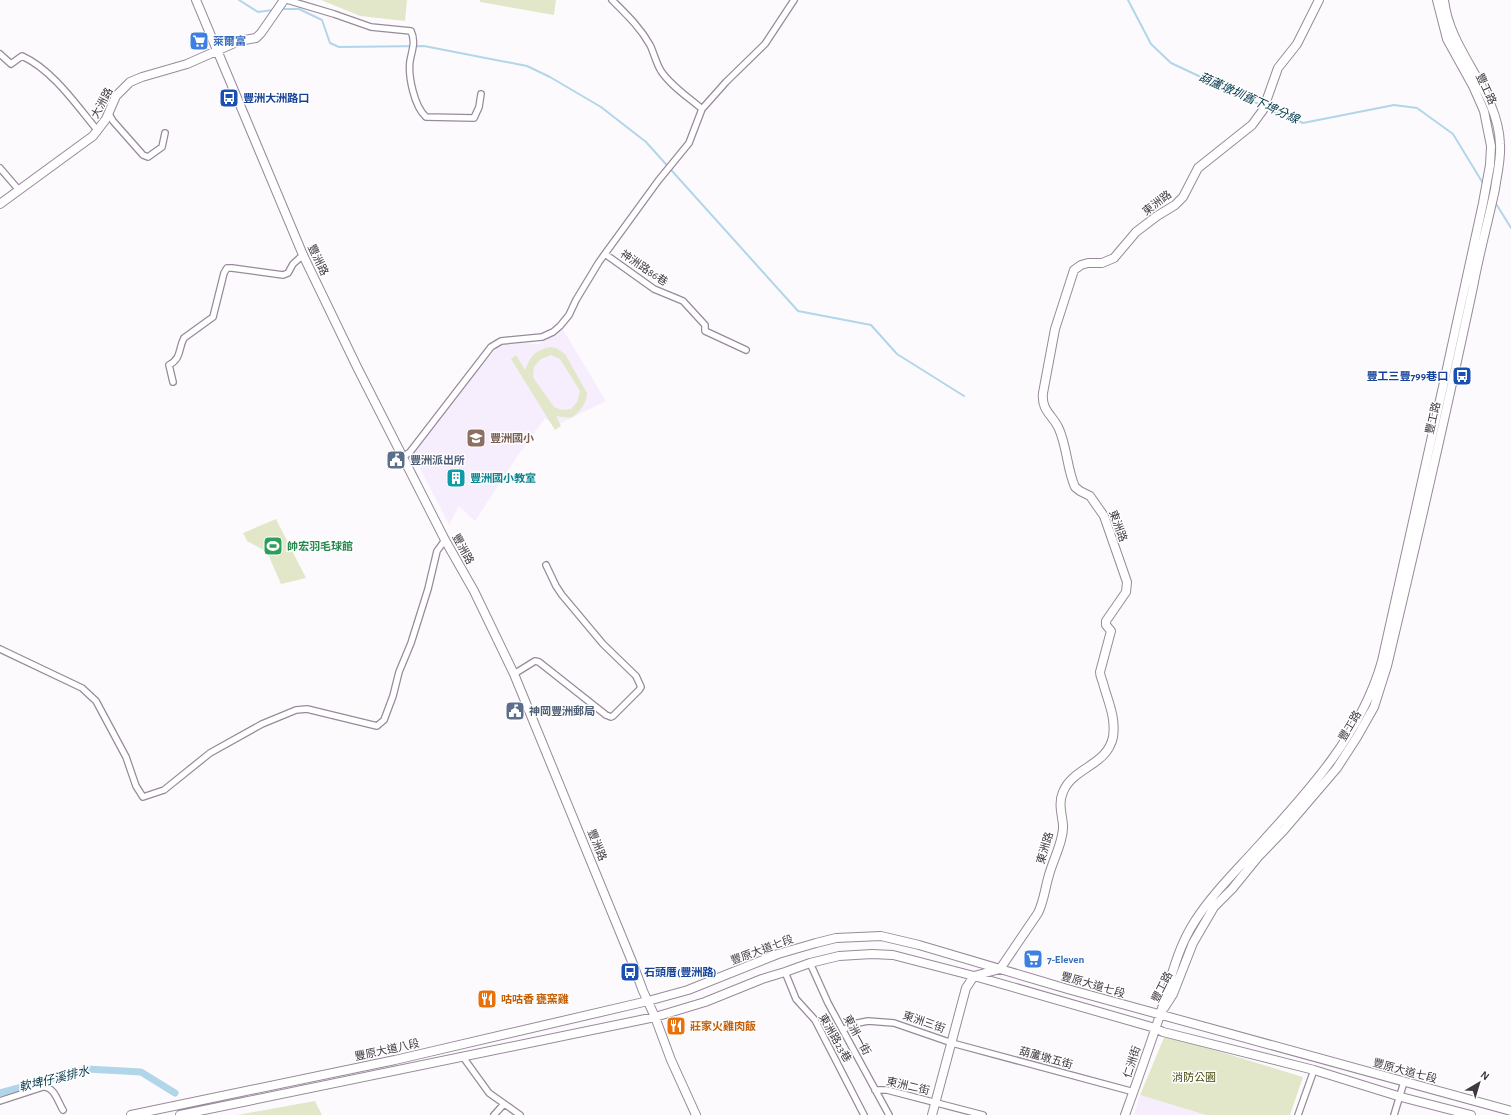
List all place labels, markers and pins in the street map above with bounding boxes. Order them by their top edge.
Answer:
supermarket icon: 萊爾富 [188,30,210,52]
place label: 萊爾富 [213,35,246,47]
bus stop icon: 豐洲大洲路口 [218,87,240,109]
place label: 豐洲大洲路口 [243,92,309,104]
bus stop icon: 豐工三豐799巷口 [1451,365,1473,387]
place label: 豐工三豐799巷口 [1367,371,1448,382]
school or university icon: 豐洲國小 [465,427,487,449]
place label: 豐洲國小 [490,432,534,444]
public building icon: 豐洲派出所 [385,449,407,471]
place label: 豐洲派出所 [410,454,465,466]
building icon: 豐洲國小教室 [445,467,467,489]
place label: 豐洲國小教室 [470,472,536,484]
sports icon: 帥宏羽毛球館 [262,535,284,557]
place label: 帥宏羽毛球館 [287,540,353,552]
public building icon: 神岡豐洲郵局 [504,700,526,722]
place label: 神岡豐洲郵局 [529,705,595,717]
supermarket icon: 7-Eleven [1022,948,1044,970]
place label: 7-Eleven [1047,954,1085,965]
bus stop icon: 石頭厝(豐洲路) [619,961,641,983]
place label: 石頭厝(豐洲路) [644,966,717,978]
restaurant icon: 咕咕香 甕窯雞 [476,988,498,1010]
place label: 咕咕香 甕窯雞 [501,993,569,1005]
restaurant icon: 莊家火雞肉飯 [665,1015,687,1037]
place label: 莊家火雞肉飯 [690,1020,756,1032]

